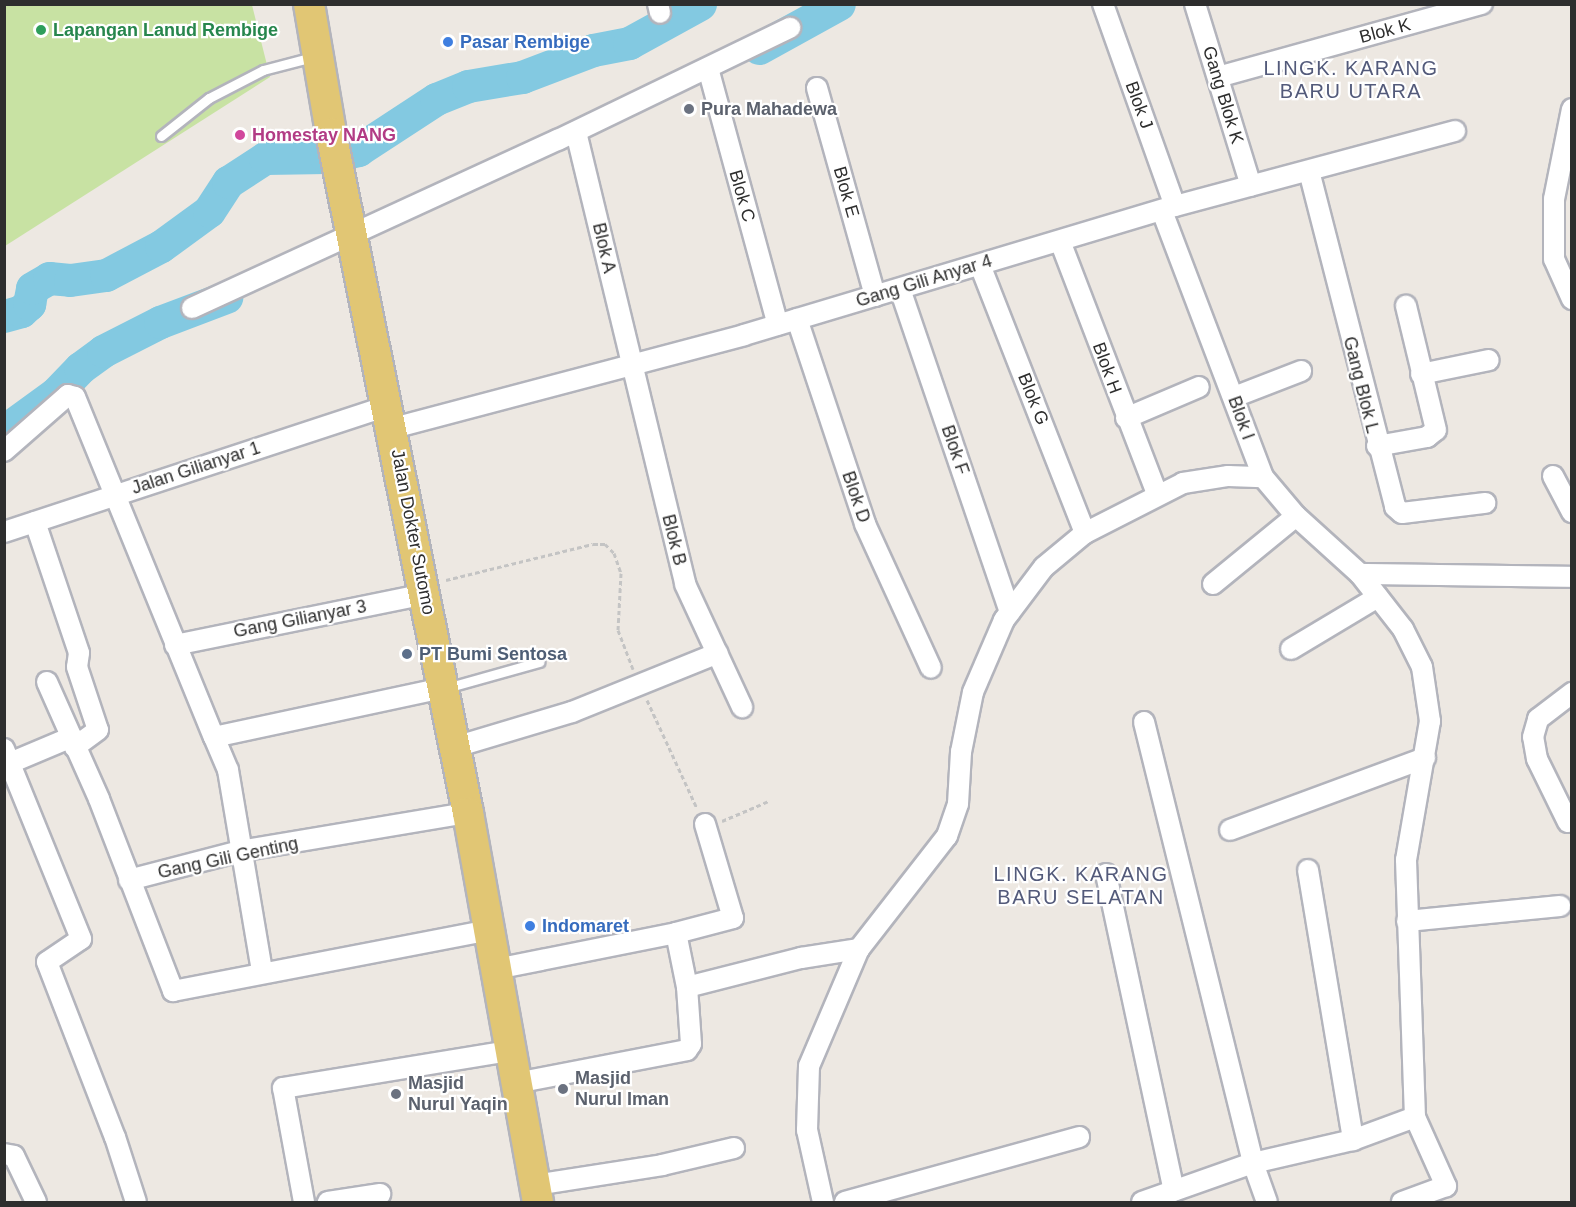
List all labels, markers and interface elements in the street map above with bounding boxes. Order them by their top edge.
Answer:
street label: Blok K [1357,14,1413,48]
place label: Lapangan Lanud Rembige [53,19,278,41]
marker: Lapangan Lanud Rembige [34,23,48,37]
place label: Pasar Rembige [460,31,590,53]
marker: Pasar Rembige [441,35,455,49]
street label: Gang Blok K [1198,44,1248,146]
district label: LINGK. KARANG BARU UTARA [1263,56,1439,103]
street label: Blok J [1120,78,1158,132]
place label: Pura Mahadewa [701,98,837,120]
marker: Pura Mahadewa [682,102,696,116]
place label: Homestay NANG [252,124,396,146]
marker: Homestay NANG [233,128,247,142]
street label: Blok E [828,164,864,220]
street label: Blok C [724,168,760,224]
street label: Blok A [588,220,620,276]
street label: Gang Gili Anyar 4 [853,250,995,312]
street label: Gang Blok L [1339,334,1383,436]
street label: Blok H [1088,339,1126,397]
street label: Blok G [1013,370,1053,428]
street label: Blok I [1223,393,1259,443]
street label: Blok F [936,422,974,478]
street label: Jalan Gilianyar 1 [129,437,263,499]
street label: Jalan Dokter Sutomo [386,447,440,617]
street label: Blok D [837,468,875,526]
street label: Blok B [657,512,691,568]
street label: Gang Gilianyar 3 [232,596,368,642]
place label: PT Bumi Sentosa [419,643,567,665]
marker: PT Bumi Sentosa [400,647,414,661]
street label: Gang Gili Genting [156,833,300,883]
district label: LINGK. KARANG BARU SELATAN [993,863,1169,910]
place label: Indomaret [542,915,629,937]
marker: Indomaret [523,919,537,933]
place label: Masjid Nurul Iman [575,1068,669,1110]
place label: Masjid Nurul Yaqin [408,1073,508,1116]
marker: Masjid Nurul Iman [556,1082,570,1096]
marker: Masjid Nurul Yaqin [389,1087,403,1101]

